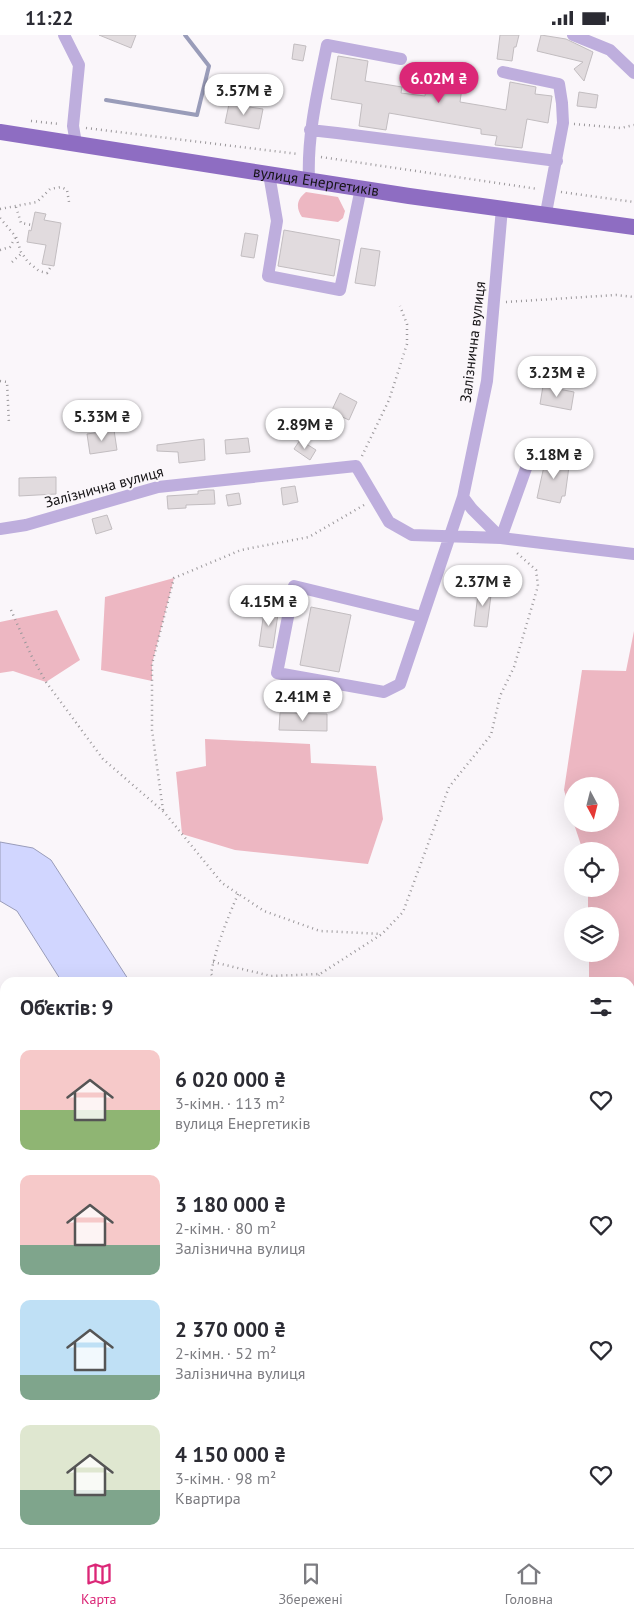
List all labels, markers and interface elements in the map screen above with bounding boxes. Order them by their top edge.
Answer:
text: 11:22 [25,6,73,30]
pin: 6.02M ₴ [393,62,485,104]
text: 6.02M ₴ [410,68,468,88]
pin: 3.57M ₴ [198,73,290,116]
text: 3.57M ₴ [215,80,273,100]
street label: вулиця Енергетиків [252,162,381,200]
street label: Залізнична вулиця [456,280,489,404]
pin: 3.23M ₴ [511,355,603,398]
text: 3.23M ₴ [528,362,586,382]
pin: 5.33M ₴ [56,399,148,442]
text: 5.33M ₴ [73,406,131,426]
pin: 2.89M ₴ [259,407,351,450]
text: 2.89M ₴ [276,414,334,434]
pin: 3.18M ₴ [508,437,600,480]
text: 3.18M ₴ [525,444,583,464]
street label: Залізнична вулиця [42,462,165,512]
pin: 2.37M ₴ [437,565,529,607]
text: 2.37M ₴ [454,571,512,591]
pin: 4.15M ₴ [223,585,315,627]
text: 4.15M ₴ [240,591,298,611]
pin: 2.41M ₴ [257,679,349,722]
text: 2.41M ₴ [274,686,332,706]
north arrow [564,777,619,833]
map controls [564,777,619,962]
button: locate [564,842,619,897]
button: layers [564,907,619,962]
icon: filters [587,993,615,1021]
text: Об’єктів: 9 [20,994,113,1021]
text: 6 020 000 ₴ [175,1066,286,1093]
icon: home [60,1070,120,1130]
icon: heart [587,1086,615,1114]
text: 3-кімн. · 113 m² [175,1093,285,1113]
text: вулиця Енергетиків [175,1113,310,1133]
text: 3 180 000 ₴ [175,1191,286,1218]
icon: home [60,1195,120,1255]
icon: heart [587,1211,615,1239]
text: 2-кімн. · 80 m² [175,1218,276,1238]
text: Залізнична вулиця [175,1238,305,1258]
text: 2 370 000 ₴ [175,1316,286,1343]
icon: home [60,1320,120,1380]
icon: heart [587,1336,615,1364]
text: 2-кімн. · 52 m² [175,1343,276,1363]
text: Залізнична вулиця [175,1363,305,1383]
text: 4 150 000 ₴ [175,1441,286,1468]
icon: home [60,1445,120,1505]
icon: heart [587,1461,615,1489]
text: 3-кімн. · 98 m² [175,1468,276,1488]
text: Квартира [175,1488,241,1508]
tab: Карта [81,1560,116,1608]
tab: Збережені [278,1560,343,1608]
tab: Головна [505,1560,553,1608]

